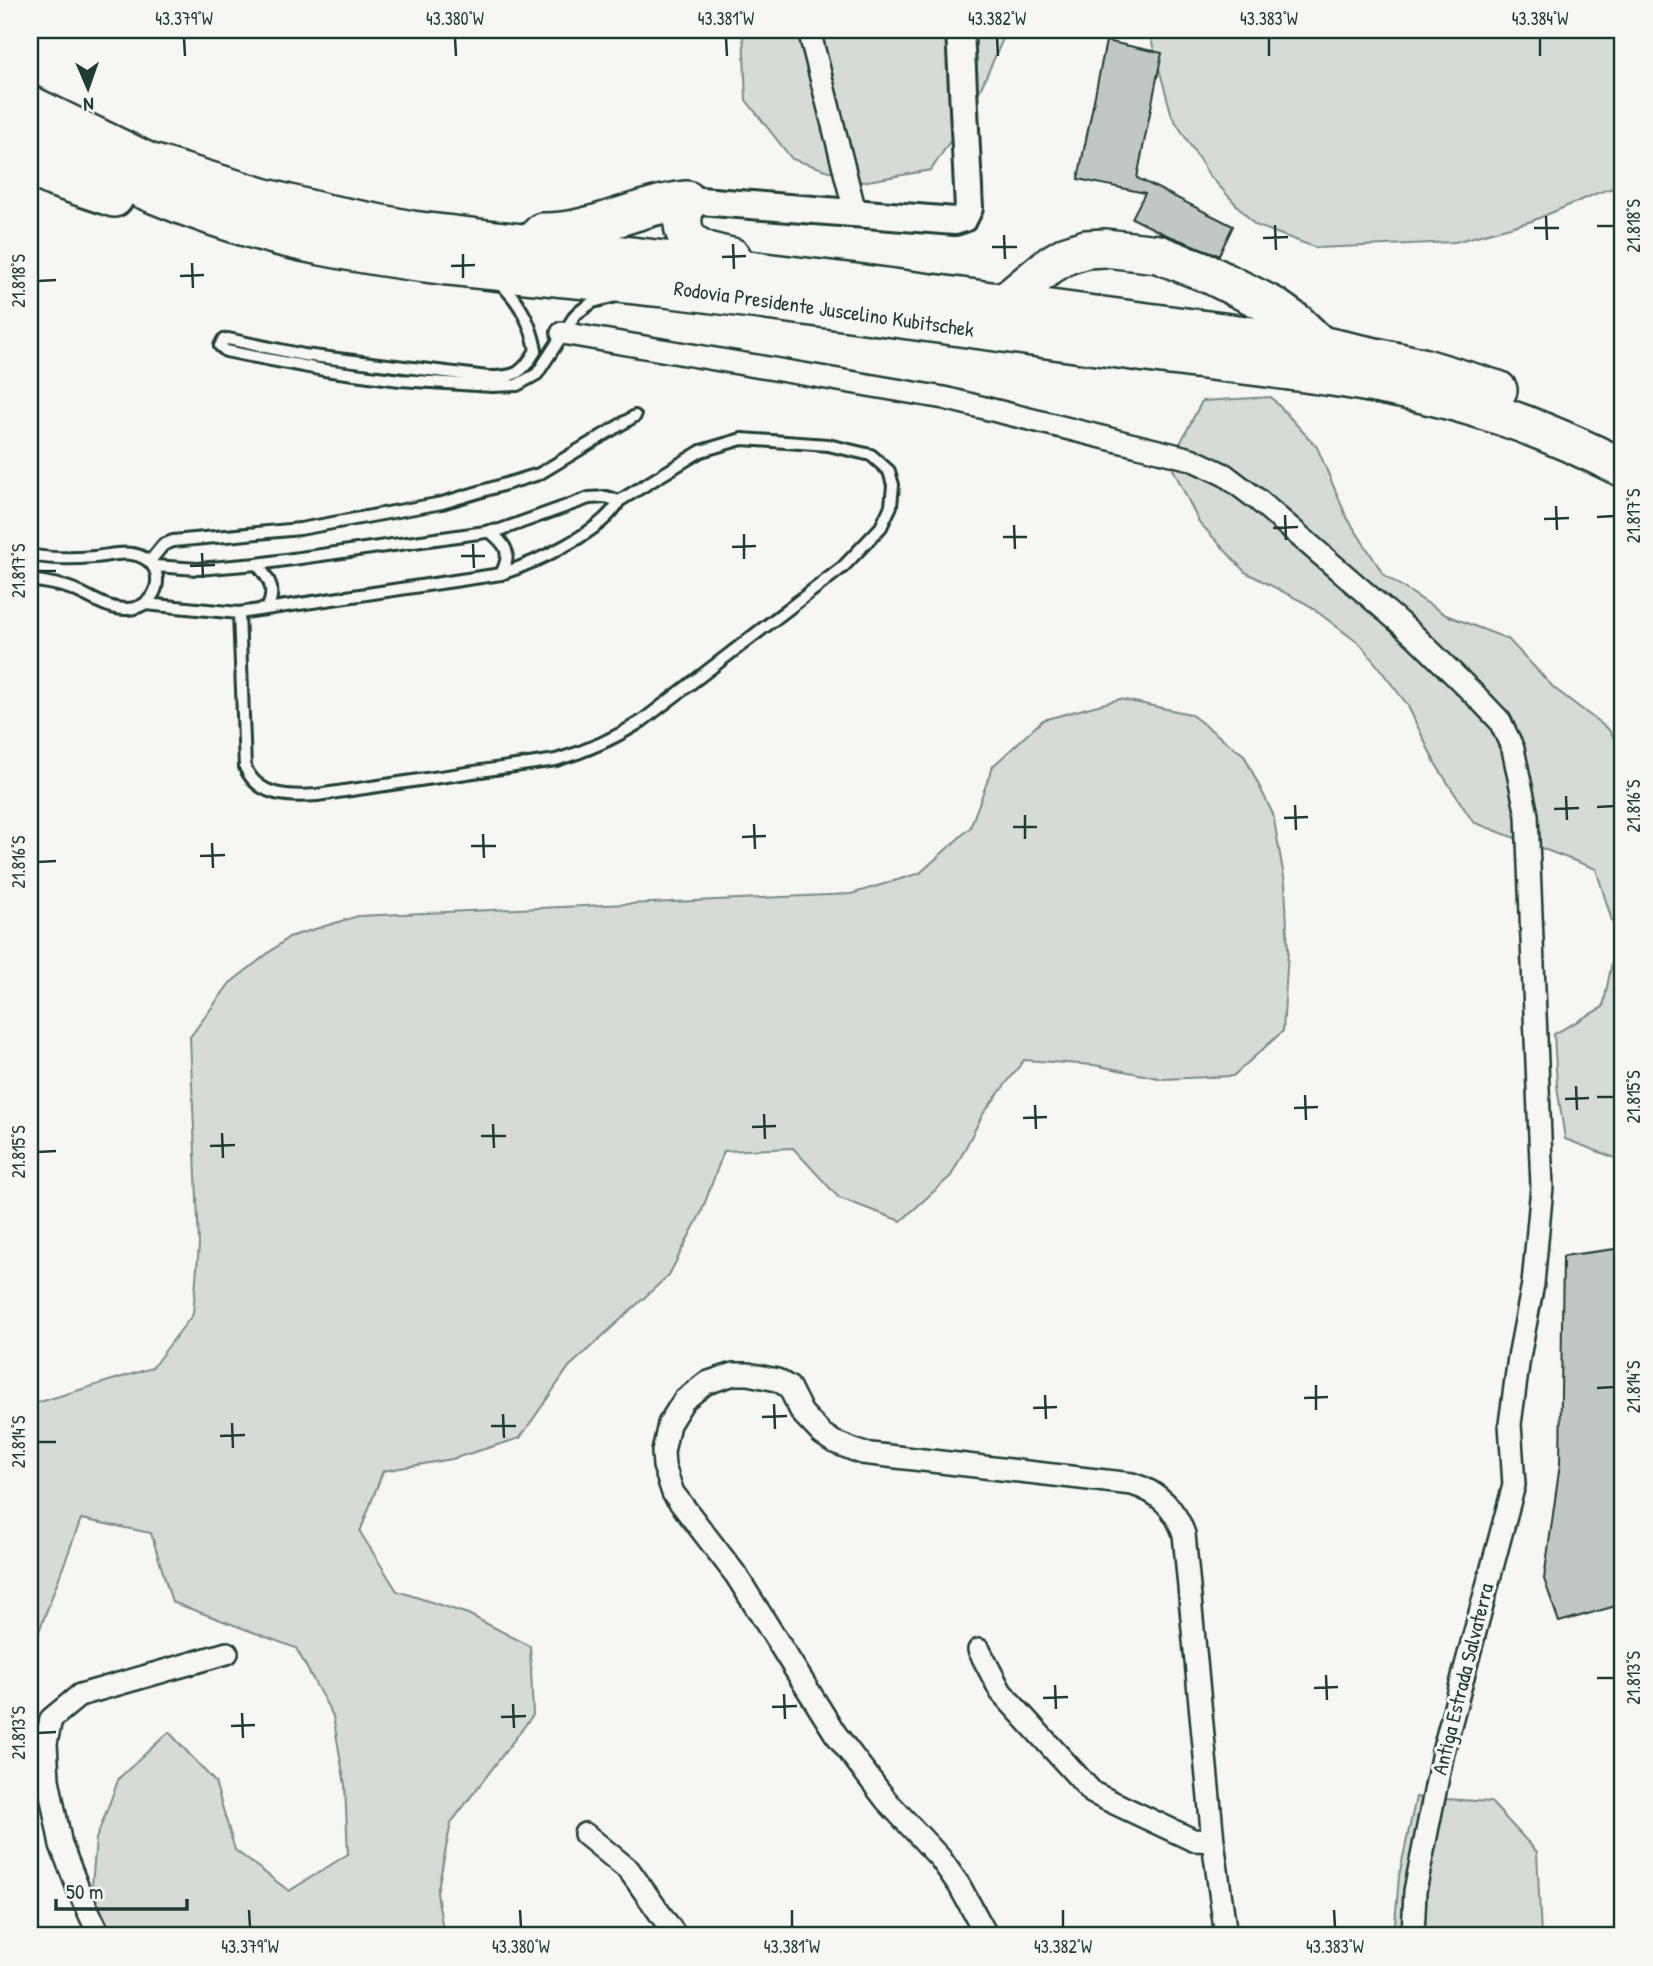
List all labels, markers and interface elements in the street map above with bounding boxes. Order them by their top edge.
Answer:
text: 43.379°W [155,6,213,31]
text: 43.380°W [426,6,484,31]
text: 43.381°W [698,6,754,31]
text: 43.382°W [968,6,1026,31]
text: 43.383°W [1240,6,1298,31]
text: 43.384°W [1512,6,1568,31]
north arrow [52,52,122,122]
text: N [83,92,94,118]
text: 21.818°S [1621,199,1646,253]
text: 21.818°S [6,254,31,308]
street label: Rodovia Presidente Juscelino Kubitschek [672,273,976,344]
text: 21.817°S [1621,489,1646,543]
text: 21.817°S [6,544,31,598]
text: 21.816°S [1621,780,1646,832]
text: 21.816°S [6,836,31,888]
text: 21.815°S [1621,1070,1646,1124]
text: 21.815°S [6,1125,31,1179]
text: 21.814°S [1621,1361,1646,1413]
text: 21.814°S [6,1416,31,1468]
street label: Antiga Estrada Salvaterra [1425,1580,1500,1778]
text: 21.813°S [1621,1651,1646,1705]
text: 21.813°S [6,1706,31,1760]
scale bar [56,1868,187,1912]
text: 50 m [66,1877,103,1906]
text: 43.379°W [221,1934,279,1959]
text: 43.380°W [492,1934,550,1959]
text: 43.381°W [764,1934,820,1959]
text: 43.382°W [1034,1934,1092,1959]
text: 43.383°W [1306,1934,1364,1959]

